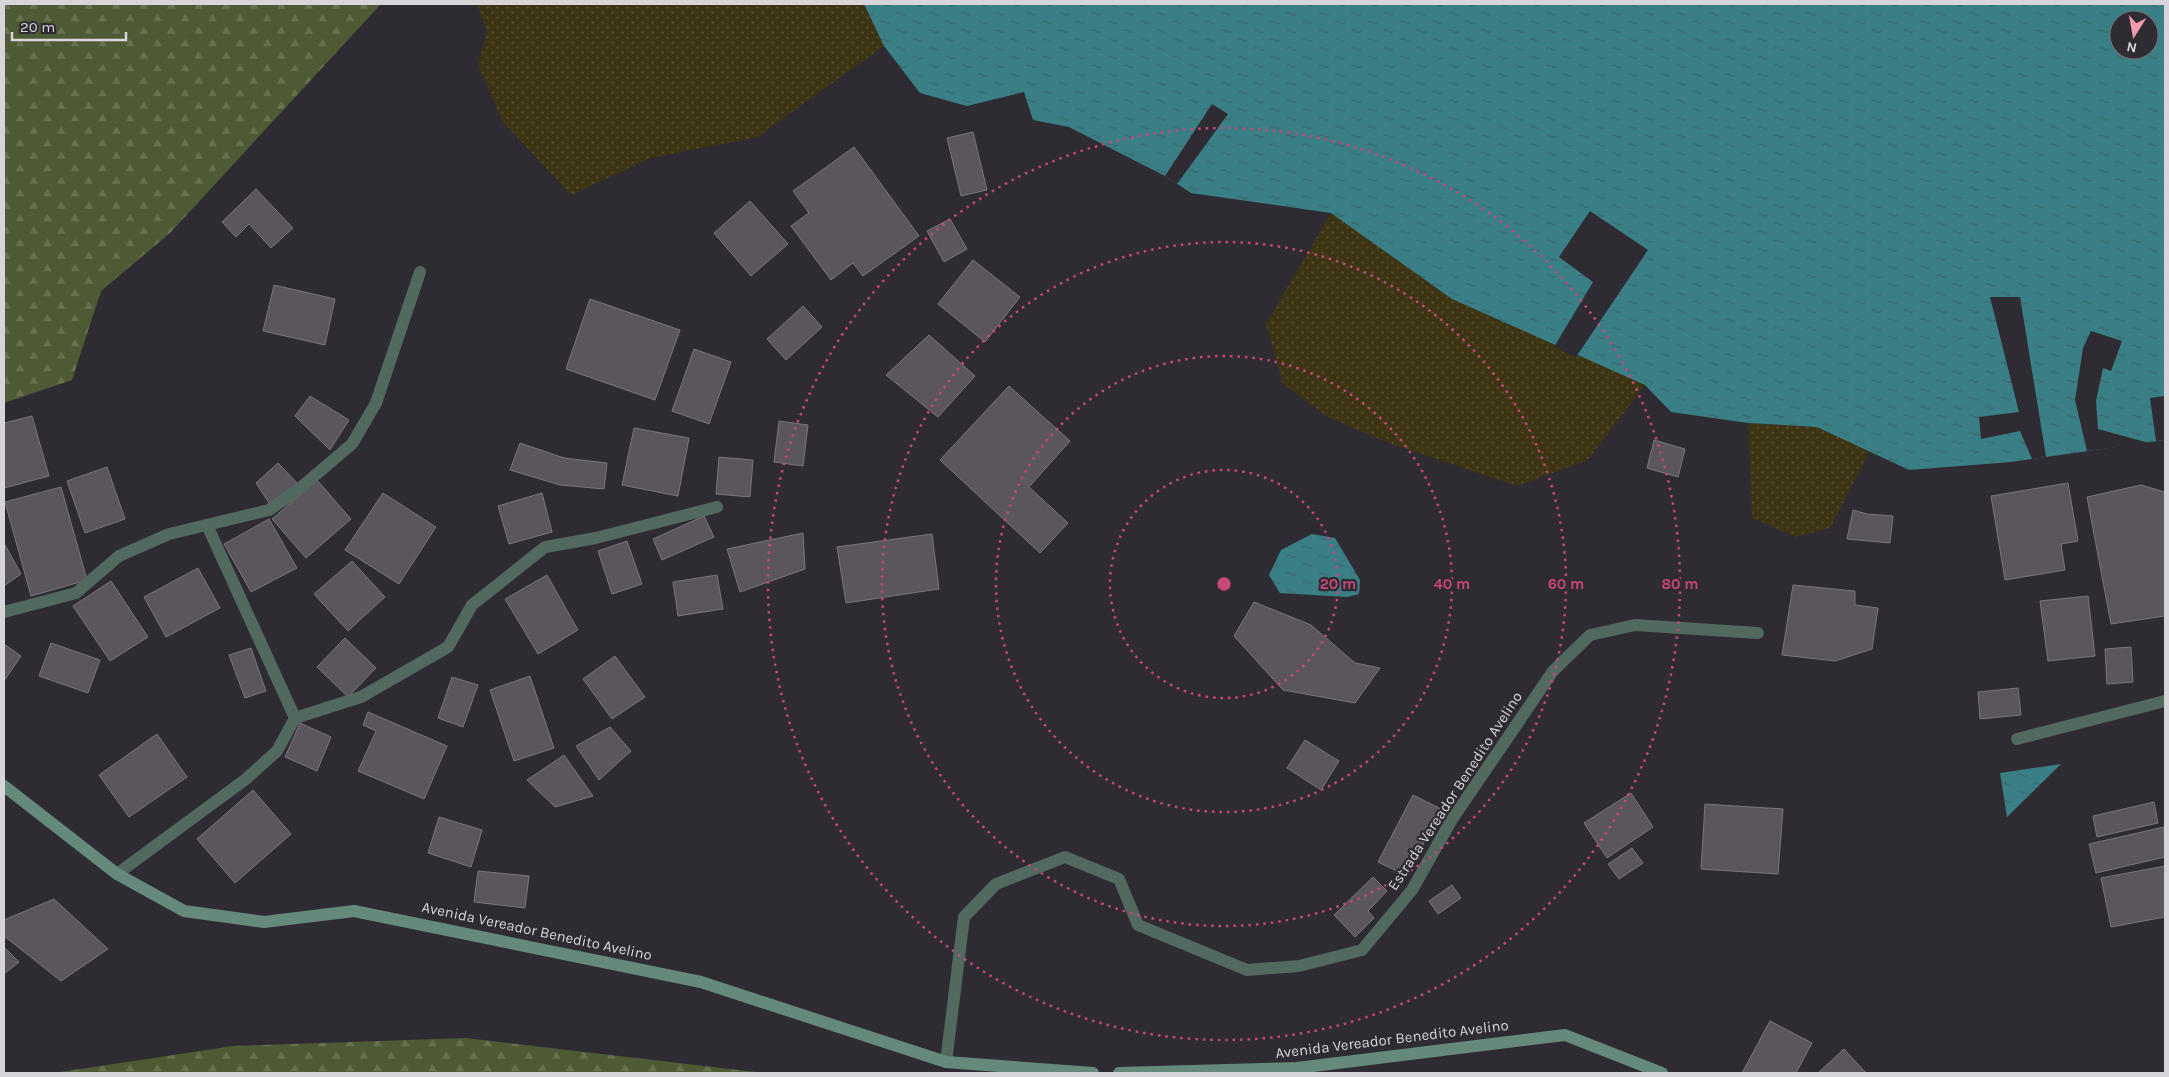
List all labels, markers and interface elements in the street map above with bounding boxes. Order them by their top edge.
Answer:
scale bar [12,10,126,42]
north arrow [2109,10,2159,60]
text: 20 m [20,18,55,36]
text: N [2125,38,2138,57]
centre of rings [1215,575,1233,593]
text: 20 m [1320,575,1356,593]
text: 40 m [1434,575,1470,593]
text: 60 m [1548,575,1584,593]
text: 80 m [1661,575,1699,593]
street label: Estrada Vereador Benedito Avelino [1384,688,1526,894]
street label: Avenida Vereador Benedito Avelino [420,898,654,964]
street label: Avenida Vereador Benedito Avelino [1274,1016,1510,1062]

